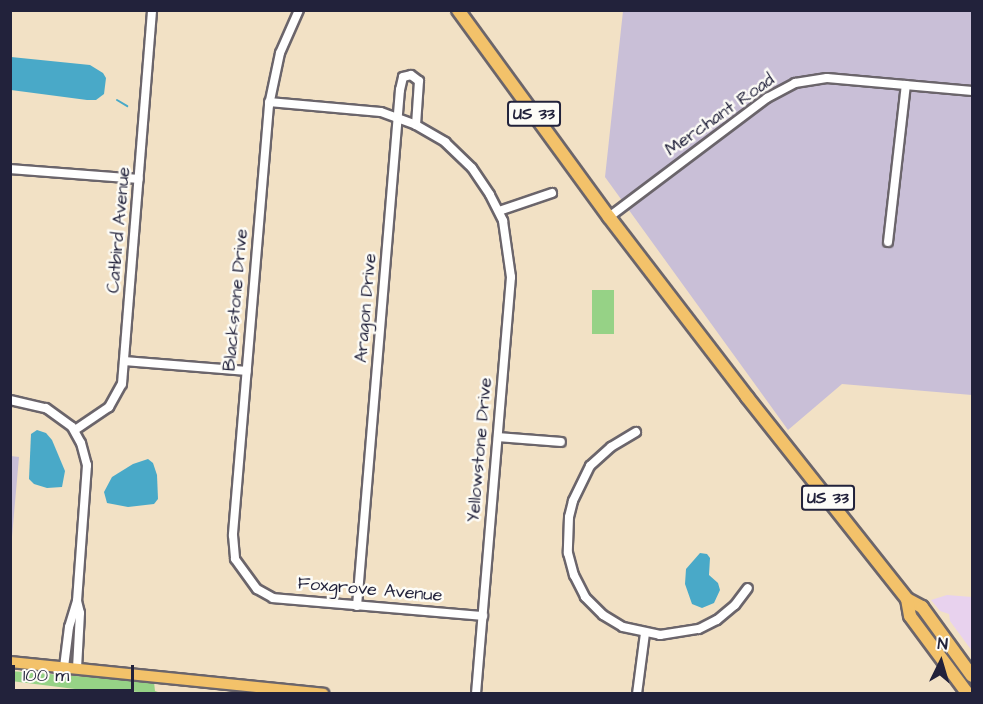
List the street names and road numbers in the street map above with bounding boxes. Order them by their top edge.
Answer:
street label: Merchant Road [661,69,779,161]
road number: US 33 [507,101,561,127]
street label: Catbird Avenue [103,166,135,294]
street label: Blackstone Drive [219,228,253,372]
street label: Aragon Drive [350,252,382,364]
street label: Yellowstone Drive [463,377,497,523]
road number: US 33 [801,485,855,511]
street label: Foxgrove Avenue [297,573,443,607]

